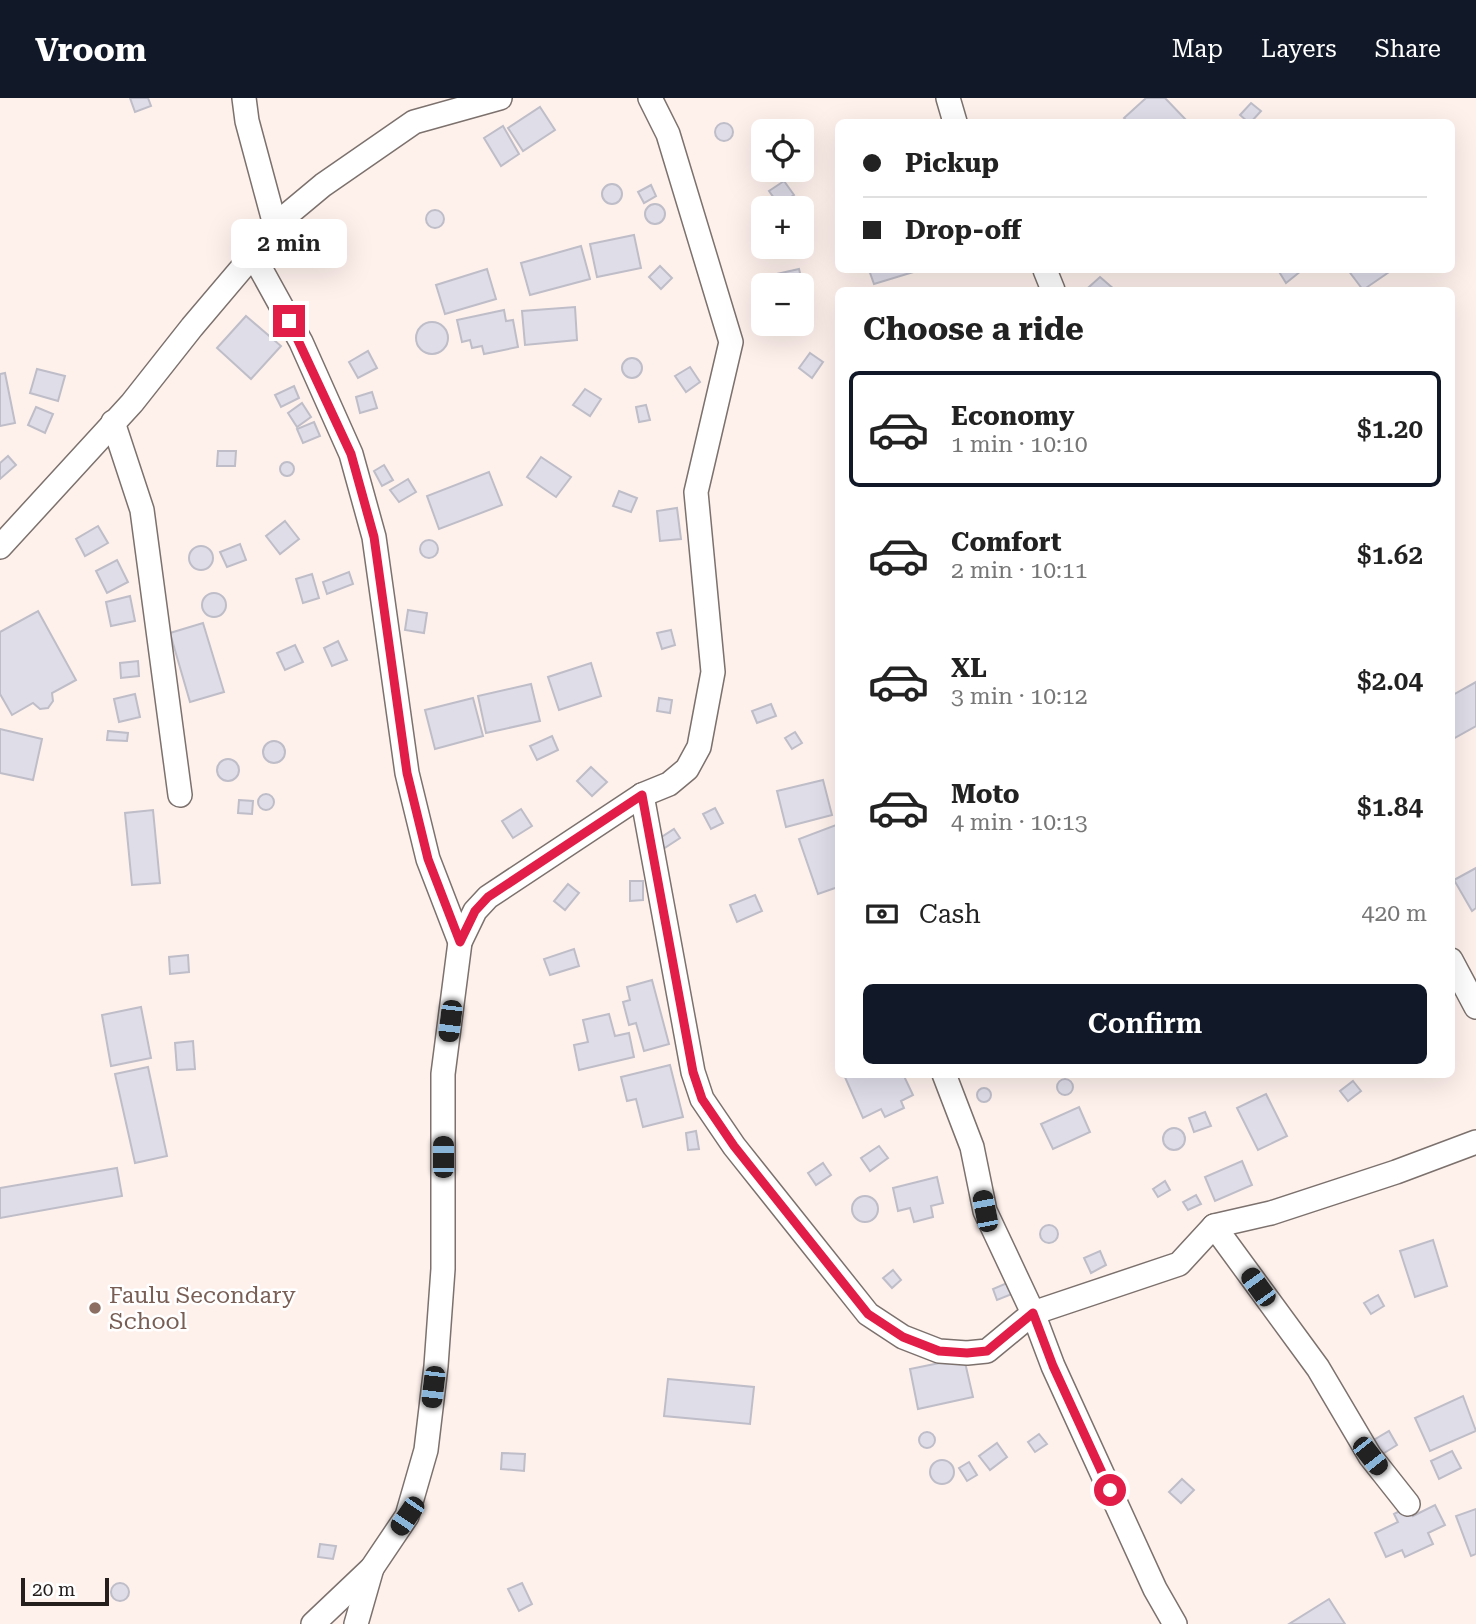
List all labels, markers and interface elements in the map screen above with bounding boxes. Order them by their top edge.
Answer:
text: Vroom [35,30,147,69]
text: Map [1172,35,1223,63]
text: Layers [1261,35,1337,63]
text: Share [1375,35,1441,63]
map controls [751,119,814,336]
button: locate [751,119,814,182]
text: Pickup [905,148,999,178]
button: + [751,196,814,259]
text: Drop-off [905,215,1021,245]
callout: 2 min [231,220,347,268]
text: 2 min [257,230,321,257]
button: − [751,273,814,336]
route end [273,305,305,337]
text: Choose a ride [863,310,1084,348]
icon: car [867,398,930,461]
text: Economy [951,401,1074,431]
text: $1.20 [1357,414,1423,444]
text: 1 min · 10:10 [951,431,1088,458]
icon: car [867,524,930,587]
text: Comfort [951,527,1061,557]
text: $1.62 [1357,540,1423,570]
text: 2 min · 10:11 [951,557,1088,584]
icon: car [867,650,930,713]
text: XL [951,653,987,683]
text: $2.04 [1357,666,1423,696]
text: 3 min · 10:12 [951,683,1088,710]
icon: car [867,776,930,839]
text: Moto [951,779,1020,809]
text: $1.84 [1357,792,1423,822]
text: 4 min · 10:13 [951,809,1088,836]
icon: cash [863,895,901,933]
text: Cash [919,899,981,929]
text: 420 m [1362,900,1427,927]
button: Confirm [863,984,1427,1064]
car [438,999,463,1043]
car [433,1136,454,1178]
car [971,1188,1000,1234]
car [1238,1264,1279,1310]
place label: Faulu Secondary School [109,1282,296,1335]
marker: Faulu Secondary School [87,1300,103,1316]
car [421,1365,446,1409]
car [1349,1433,1392,1479]
route start [1094,1474,1126,1506]
car [387,1493,428,1539]
scale bar [21,1575,108,1607]
text: 20 m [32,1578,75,1601]

